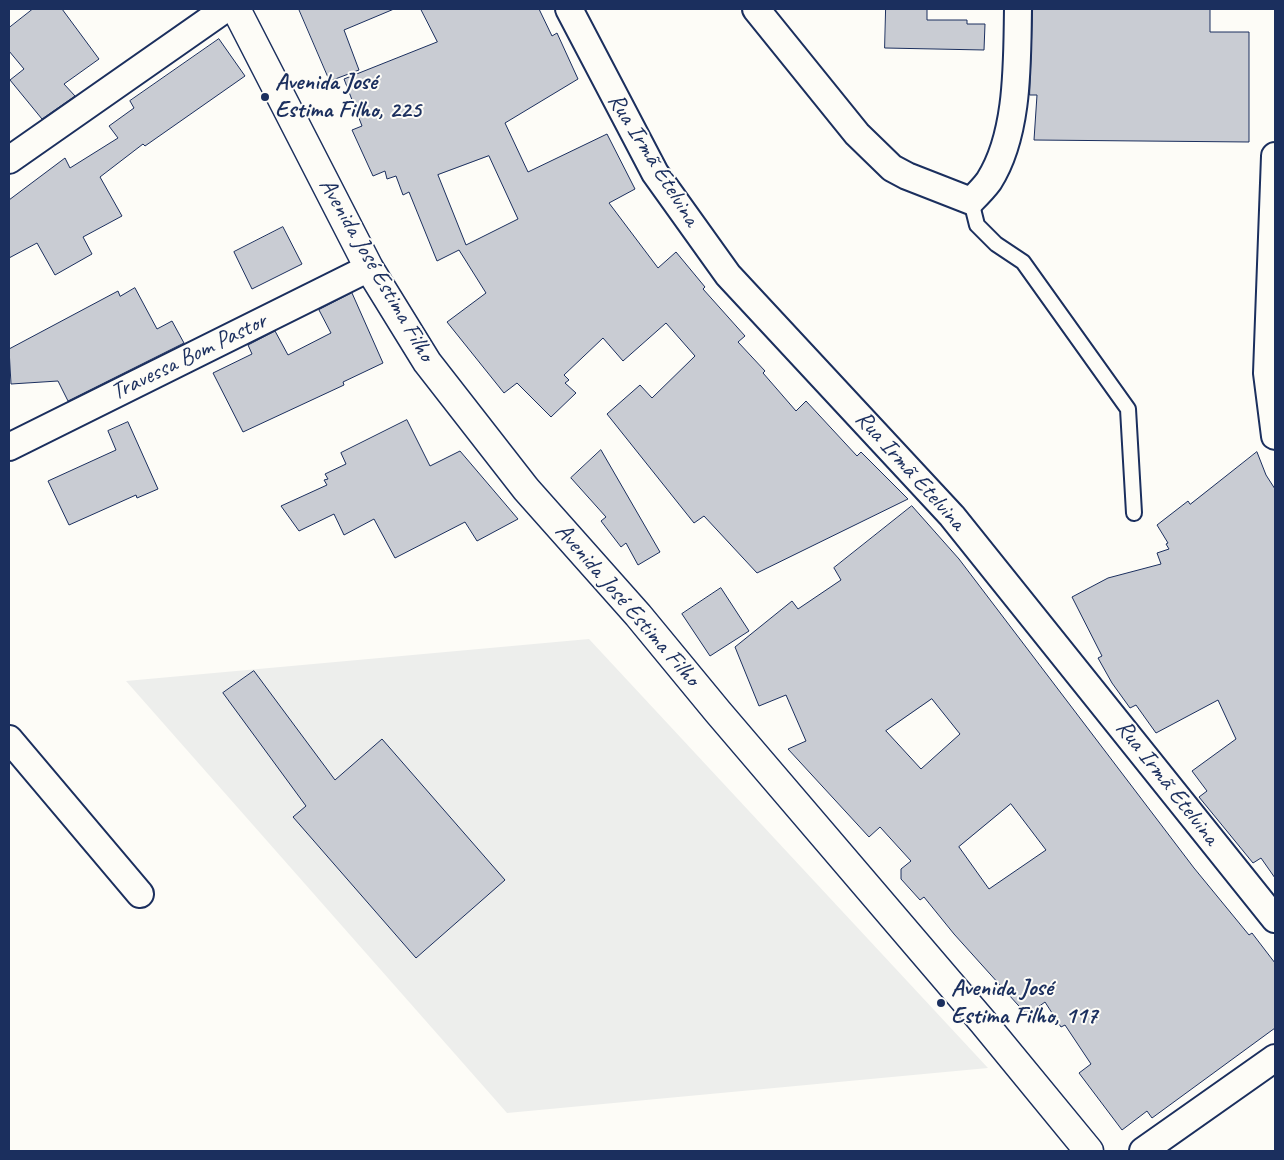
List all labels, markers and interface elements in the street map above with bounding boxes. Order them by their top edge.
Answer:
place label: Avenida José Estima Filho, 225 [275,69,421,125]
street label: Rua Irmã Etelvina [601,88,705,232]
marker: Avenida José Estima Filho, 225 [259,91,271,103]
street label: Avenida José Estima Filho [312,173,440,367]
street label: Travessa Bom Pastor [106,307,272,407]
street label: Rua Irmã Etelvina [849,405,971,537]
street label: Avenida José Estima Filho [548,518,706,692]
street label: Rua Irmã Etelvina [1109,715,1225,851]
place label: Avenida José Estima Filho, 117 [951,975,1097,1031]
marker: Avenida José Estima Filho, 117 [935,997,947,1009]

